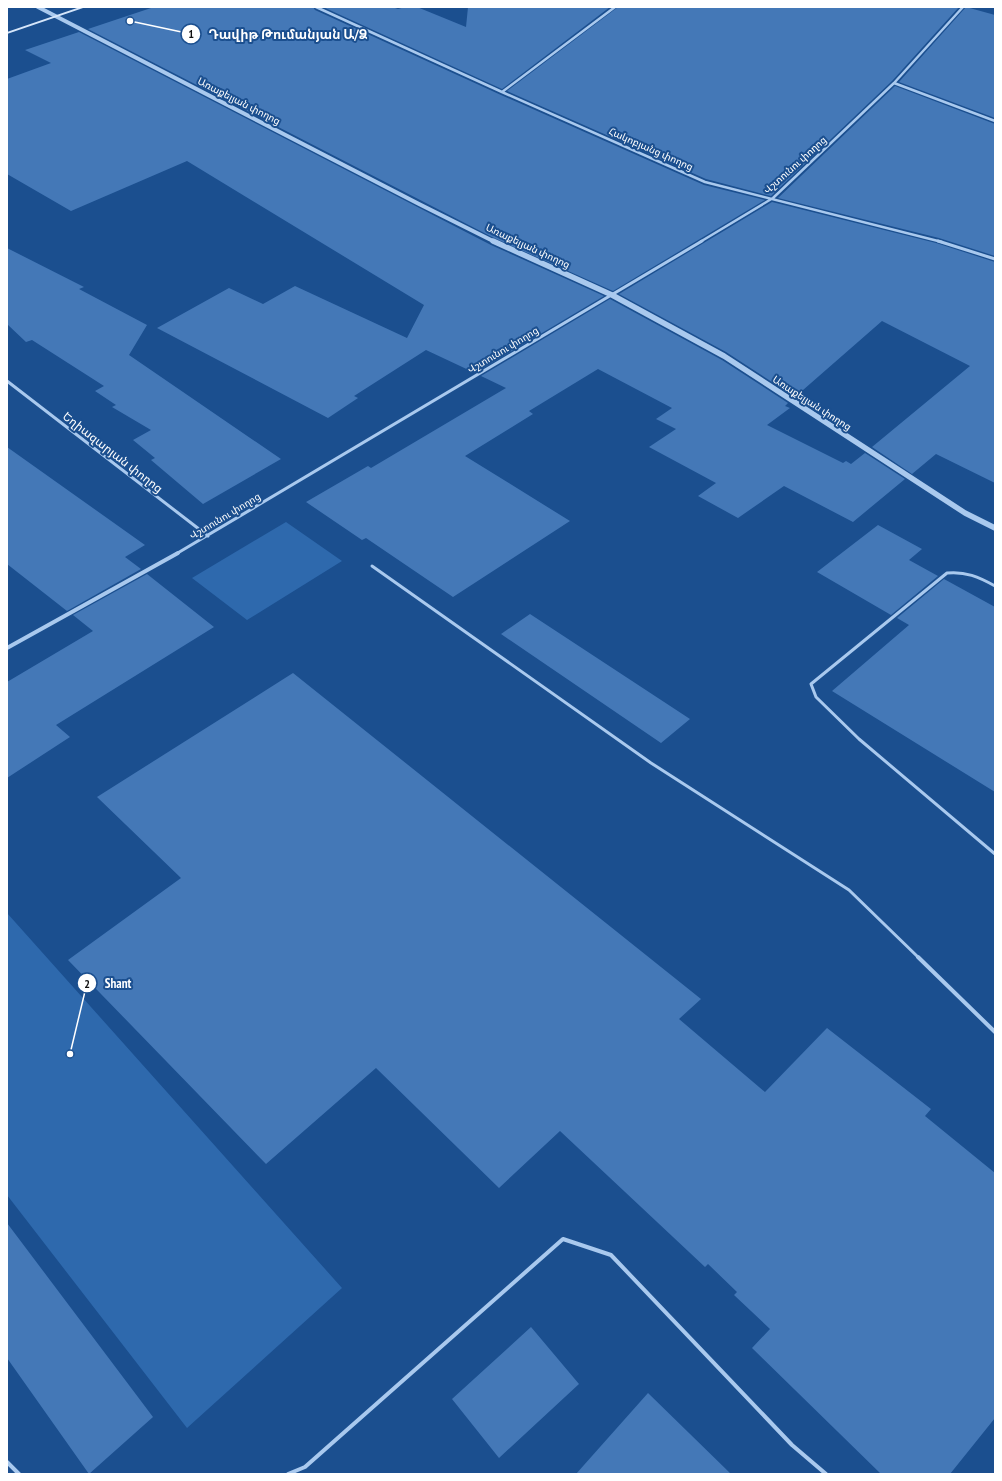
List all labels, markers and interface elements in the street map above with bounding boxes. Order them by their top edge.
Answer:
callout: Դավիթ Թումանյան Ա/Ձ [181,22,376,47]
text: 1 [188,26,194,41]
text: Դավիթ Թումանյան Ա/Ձ [209,26,368,43]
street label: Առաքելյան փողոց [195,74,283,128]
street label: Հակոբյանց փողոց [607,125,695,173]
street label: Վշտունու փողոց [761,133,829,197]
street label: Առաքելյան փողոց [484,221,572,271]
street label: Վշտունու փողոց [465,324,541,376]
street label: Առաքելյան փողոց [770,373,854,433]
street label: Եղիազարյան փողոց [60,408,166,496]
street label: Վշտունու փողոց [187,490,263,542]
callout: Shant [77,971,140,996]
text: Shant [105,975,131,992]
text: 2 [84,976,90,991]

